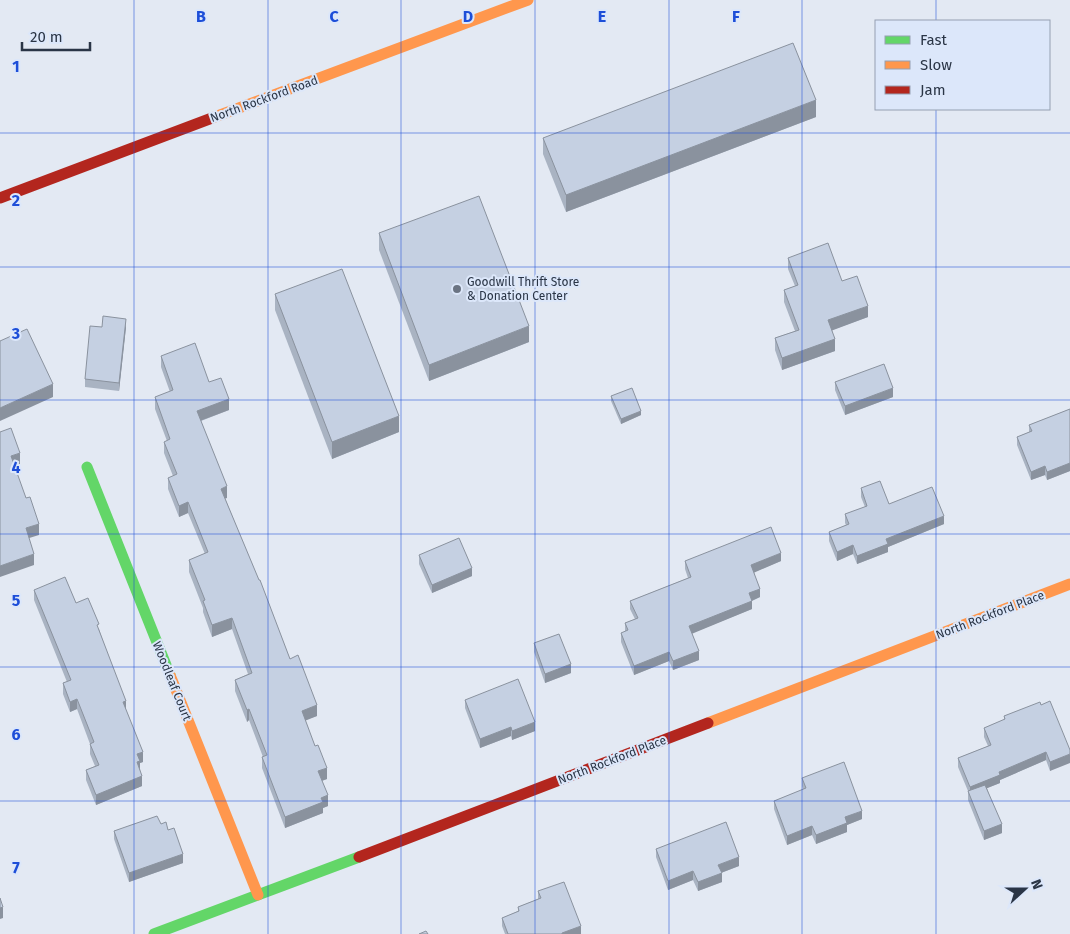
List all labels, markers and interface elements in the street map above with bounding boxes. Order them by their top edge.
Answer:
text: B [196,7,206,26]
text: C [329,7,339,26]
text: D [463,7,473,26]
text: E [598,7,606,26]
text: F [732,7,740,26]
scale bar [22,20,90,52]
legend [875,20,1050,110]
text: 20 m [30,28,63,46]
text: Fast [920,31,947,49]
text: Slow [920,56,952,74]
text: 1 [12,57,20,76]
street label: North Rockford Road [208,73,320,125]
text: Jam [920,81,946,99]
text: 2 [12,191,20,210]
place label: Goodwill Thrift Store & Donation Center [467,275,579,303]
marker: Goodwill Thrift Store & Donation Center [451,283,463,295]
text: 3 [11,324,20,343]
text: 4 [11,458,21,477]
street label: North Rockford Place [934,588,1046,642]
text: 5 [12,591,21,610]
street label: Woodleaf Court [150,639,194,723]
text: 6 [11,725,21,744]
street label: North Rockford Place [556,733,668,787]
text: 7 [12,858,20,877]
north arrow [1000,864,1050,914]
text: N [1027,877,1046,892]

